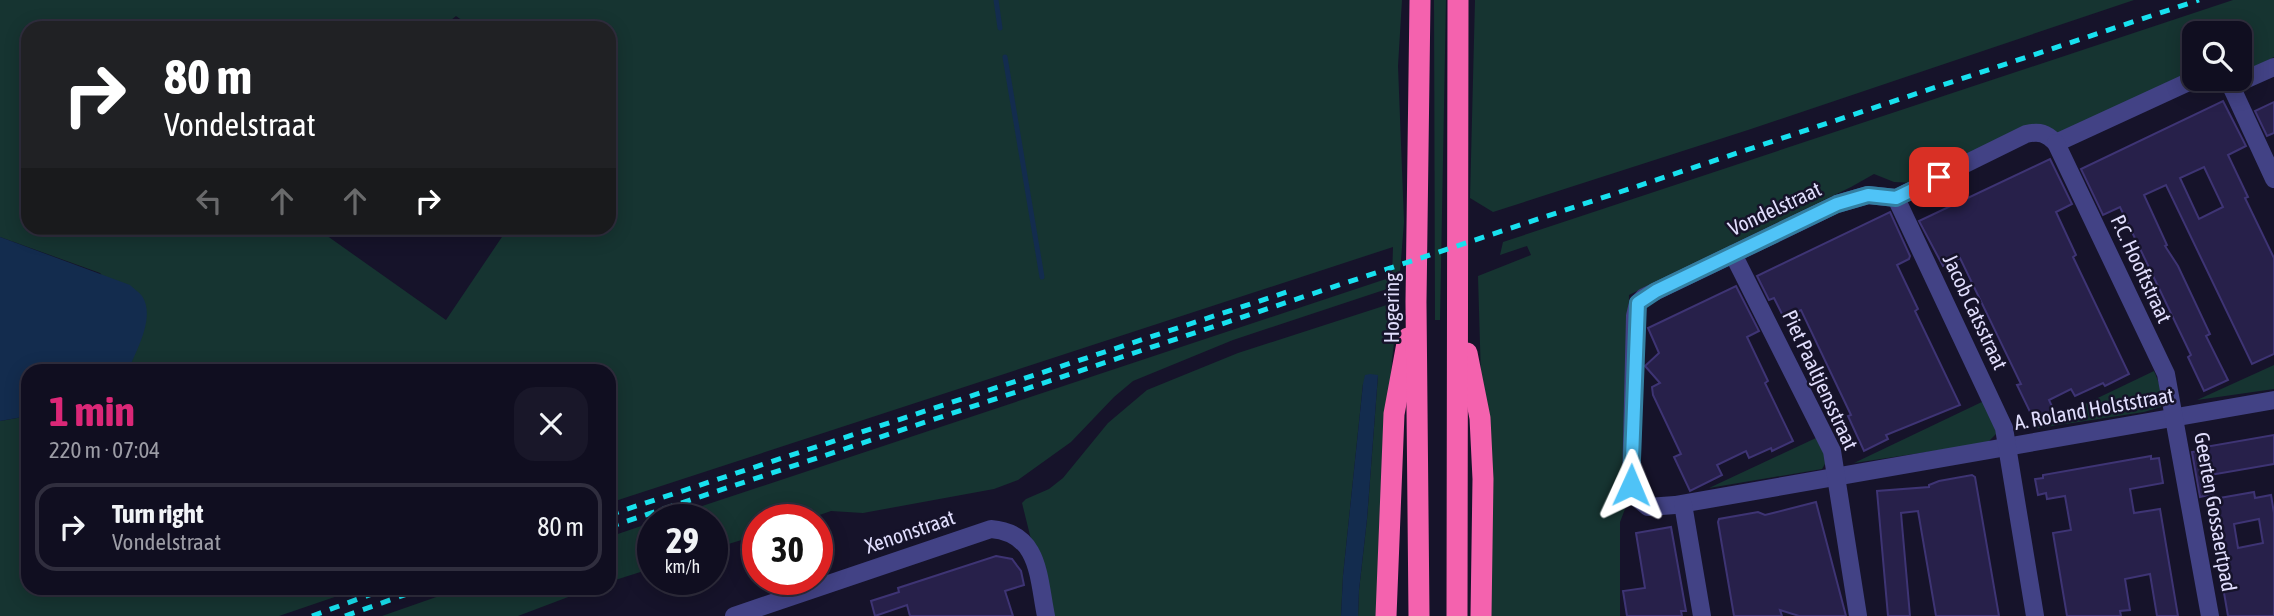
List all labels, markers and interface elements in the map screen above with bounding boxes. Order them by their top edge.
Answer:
map controls [2182,21,2252,91]
button: search [2182,21,2252,91]
text: 80 m [164,48,252,104]
icon: right [49,49,140,140]
text: Vondelstraat [164,106,316,143]
pin [1909,147,1969,207]
icon: arrive [1920,158,1958,196]
street label: Vondelstraat [1724,176,1825,240]
icon: left [190,182,228,220]
icon: ahead [263,182,301,220]
icon: ahead [336,182,374,220]
icon: right [409,182,447,220]
street label: P.C. Hooftstraat [2106,211,2177,326]
street label: Jacob Catsstraat [1939,250,2013,373]
street label: Hogering [1379,273,1403,343]
street label: Piet Paaltjensstraat [1778,306,1864,453]
street label: A. Roland Holststraat [2012,382,2175,434]
text: 1 min [49,387,135,435]
button: close [514,387,588,461]
street label: Geerten Gossaertpad [2190,430,2242,593]
text: 220 m · 07:04 [49,437,160,463]
position arrow [1594,448,1668,522]
text: Turn right [112,499,203,529]
speed limit sign: 30 [742,504,833,595]
street label: Xenonstraat [861,504,958,558]
icon: right [53,508,91,546]
text: 80 m [537,512,584,542]
text: 29 [666,520,699,560]
text: Vondelstraat [112,529,221,555]
text: km/h [665,556,700,577]

